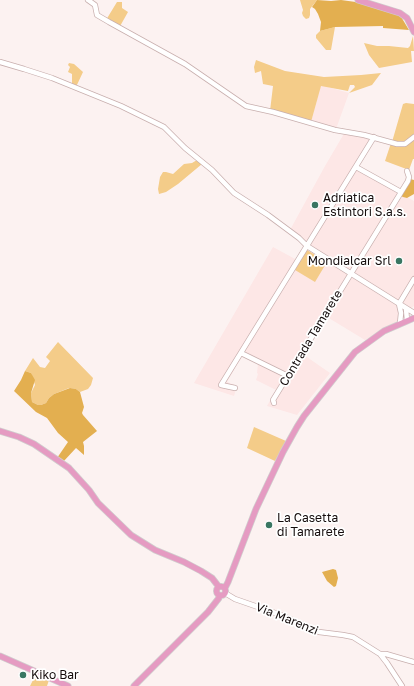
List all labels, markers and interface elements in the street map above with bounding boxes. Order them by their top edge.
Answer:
place label: Adriatica Estintori S.a.s. [323,191,406,219]
marker: Adriatica Estintori S.a.s. [310,200,320,210]
place label: Mondialcar Srl [308,254,391,268]
marker: Mondialcar Srl [394,256,404,266]
street label: Contrada Tamarete [277,287,345,389]
place label: La Casetta di Tamarete [277,511,344,539]
marker: La Casetta di Tamarete [264,520,274,530]
street label: Via Marenzi [254,600,320,638]
place label: Kiko Bar [31,668,79,682]
marker: Kiko Bar [18,670,28,680]

